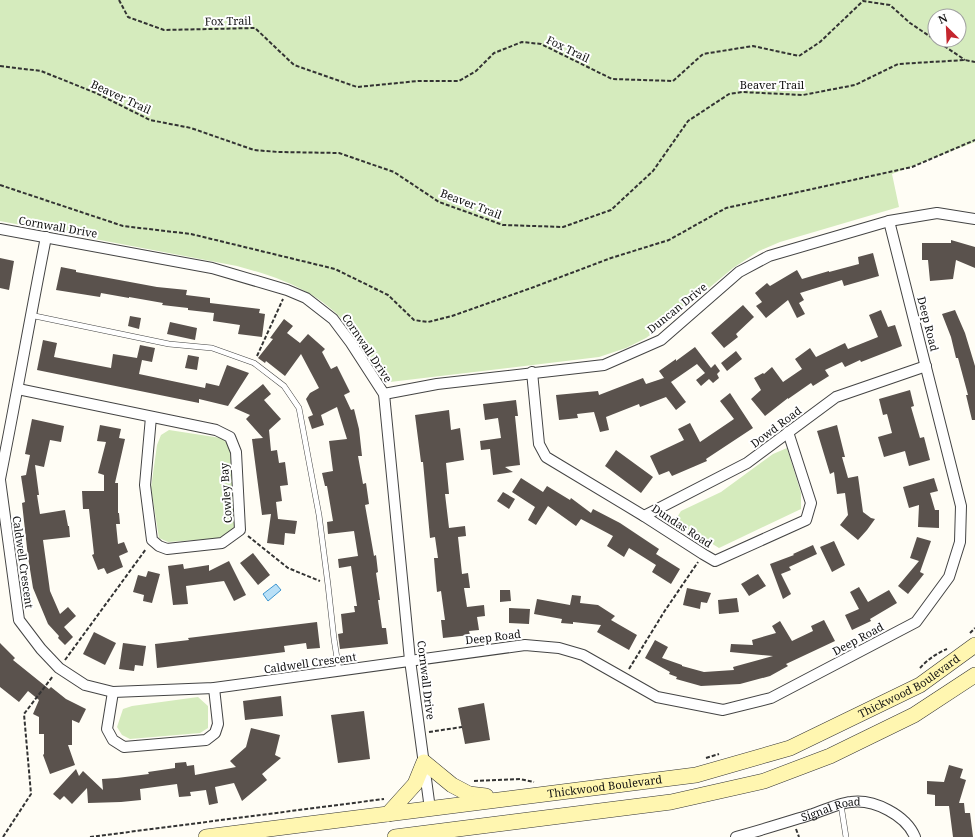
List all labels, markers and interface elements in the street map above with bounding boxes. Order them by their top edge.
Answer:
north arrow [927,8,967,48]
text: N [936,10,950,27]
street label: Fox Trail [205,13,252,28]
street label: Fox Trail [544,32,593,66]
street label: Beaver Trail [89,76,154,117]
street label: Beaver Trail [740,77,805,92]
street label: Beaver Trail [438,185,504,222]
street label: Cornwall Drive [18,212,99,241]
street label: Duncan Drive [644,279,710,336]
street label: Deep Road [914,295,943,353]
street label: Cornwall Drive [339,310,396,385]
street label: Dowd Road [747,402,804,451]
street label: Cowley Bay [216,462,235,524]
street label: Dundas Road [649,500,716,551]
street label: Caldwell Crescent [10,515,37,609]
street label: Deep Road [830,619,886,658]
street label: Deep Road [464,626,522,647]
street label: Cornwall Drive [414,639,439,721]
street label: Caldwell Crescent [263,649,357,676]
street label: Thickwood Boulevard [855,650,963,721]
street label: Thickwood Boulevard [547,771,663,801]
street label: Signal Road [799,794,861,824]

